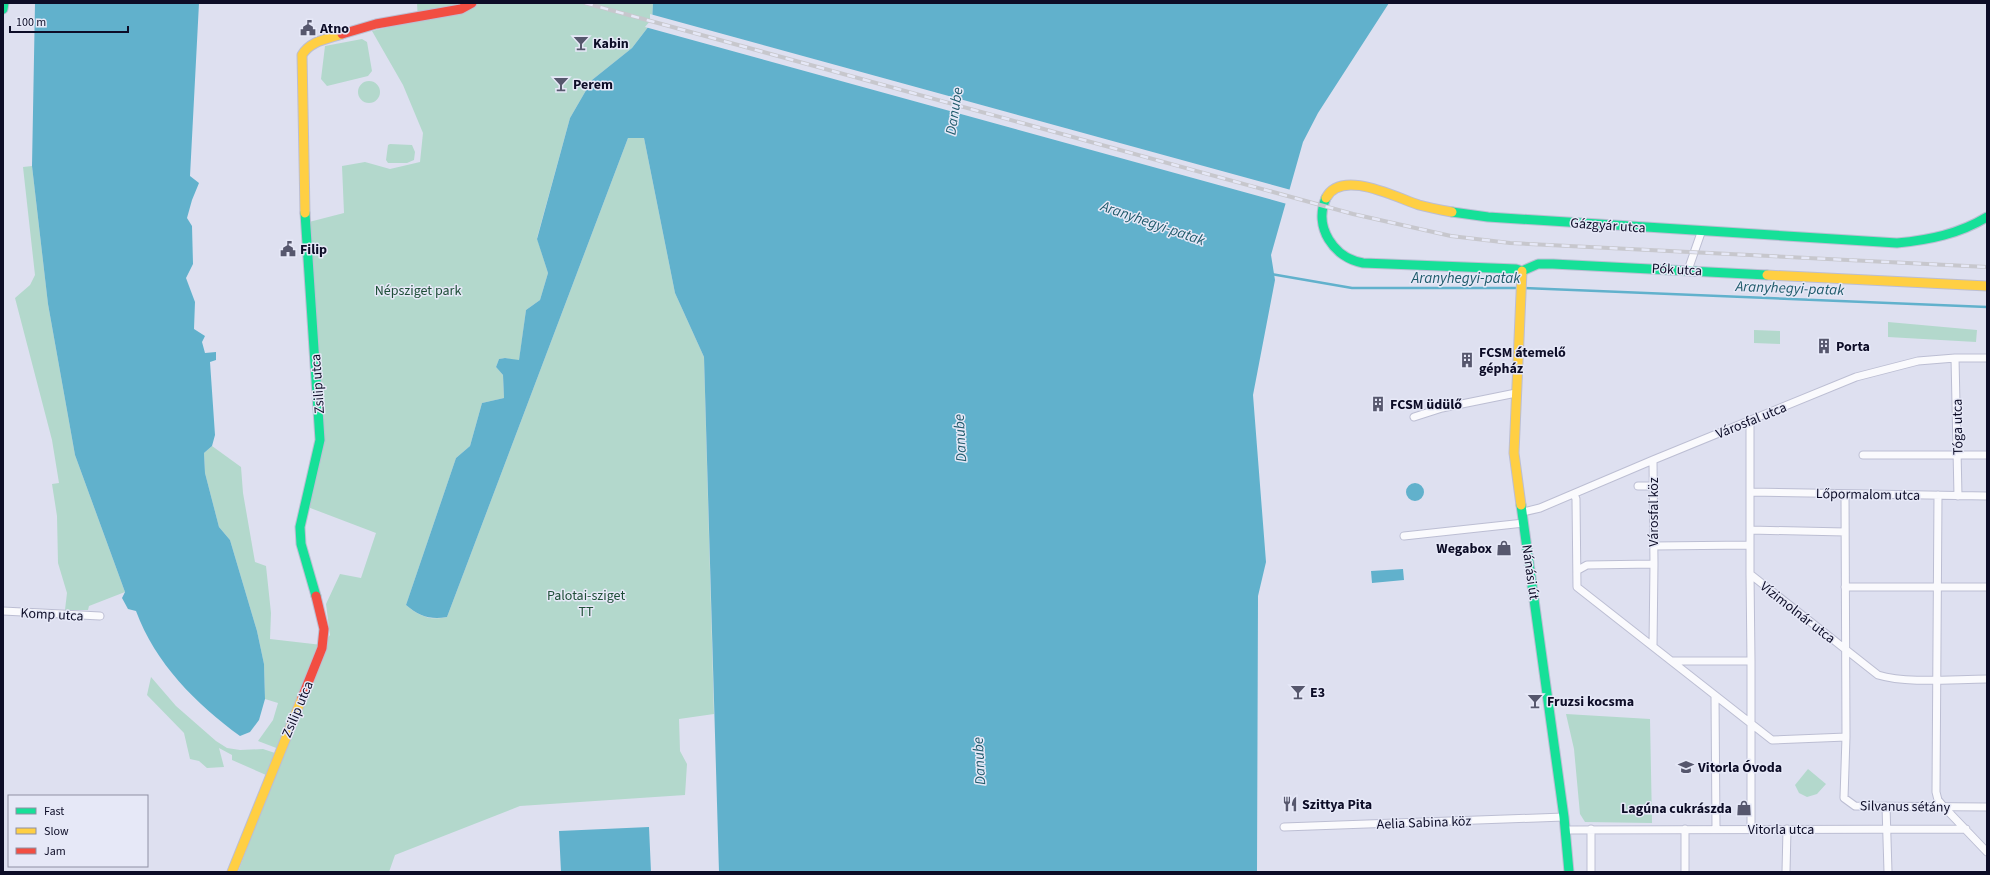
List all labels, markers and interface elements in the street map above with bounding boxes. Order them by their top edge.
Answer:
scale bar [10,8,128,34]
text: 100 m [16,14,46,31]
public building icon: Atno [299,19,317,37]
place label: Atno [319,19,349,39]
bar icon: Kabin [572,34,590,52]
place label: Kabin [593,34,629,54]
bar icon: Perem [552,75,570,93]
place label: Perem [573,75,613,95]
water label: Danube [940,86,969,136]
water label: Aranyhegyi-patak [1097,195,1209,251]
street label: Gázgyár utca [1570,213,1646,239]
public building icon: Filip [279,240,297,258]
place label: Filip [300,240,327,260]
street label: Pók utca [1651,259,1703,281]
water label: Aranyhegyi-patak [1411,268,1521,289]
water label: Aranyhegyi-patak [1734,276,1846,301]
park label: Népsziget park [375,281,461,301]
building icon: Porta [1815,337,1833,355]
place label: Porta [1836,337,1870,357]
place label: FCSM átemelő gépház [1479,343,1566,379]
building icon: FCSM átemelő gépház [1458,351,1476,369]
street label: Zsilip utca [306,353,330,415]
building icon: FCSM üdülő [1369,395,1387,413]
place label: FCSM üdülő [1390,395,1462,415]
street label: Városfal utca [1713,398,1790,444]
street label: Tóga utca [1948,399,1968,455]
water label: Danube [949,414,972,462]
street label: Városfal köz [1644,477,1664,547]
street label: Lőpormalom utca [1816,484,1920,506]
place label: Wegabox [1436,539,1492,559]
shop icon: Wegabox [1495,539,1513,557]
street label: Nánási út [1516,543,1544,601]
street label: Vízimolnár utca [1755,577,1839,649]
park label: Palotai-sziget TT [547,586,625,622]
street label: Komp utca [20,603,84,627]
street label: Zsilip utca [277,678,319,741]
bar icon: E3 [1289,683,1307,701]
place label: E3 [1310,683,1325,703]
bar icon: Fruzsi kocsma [1526,692,1544,710]
place label: Fruzsi kocsma [1547,692,1634,712]
water label: Danube [968,737,991,785]
school or university icon: Vitorla Óvoda [1677,758,1695,776]
place label: Vitorla Óvoda [1697,758,1782,778]
legend [8,795,148,867]
restaurant icon: Szittya Pita [1281,795,1299,813]
place label: Szittya Pita [1302,795,1372,815]
street label: Silvanus sétány [1860,796,1951,818]
place label: Lagúna cukrászda [1621,799,1732,819]
shop icon: Lagúna cukrászda [1735,799,1753,817]
text: Fast [44,803,64,820]
street label: Aelia Sabina köz [1376,811,1472,835]
street label: Vitorla utca [1748,820,1814,840]
text: Slow [44,823,69,840]
text: Jam [44,843,66,860]

